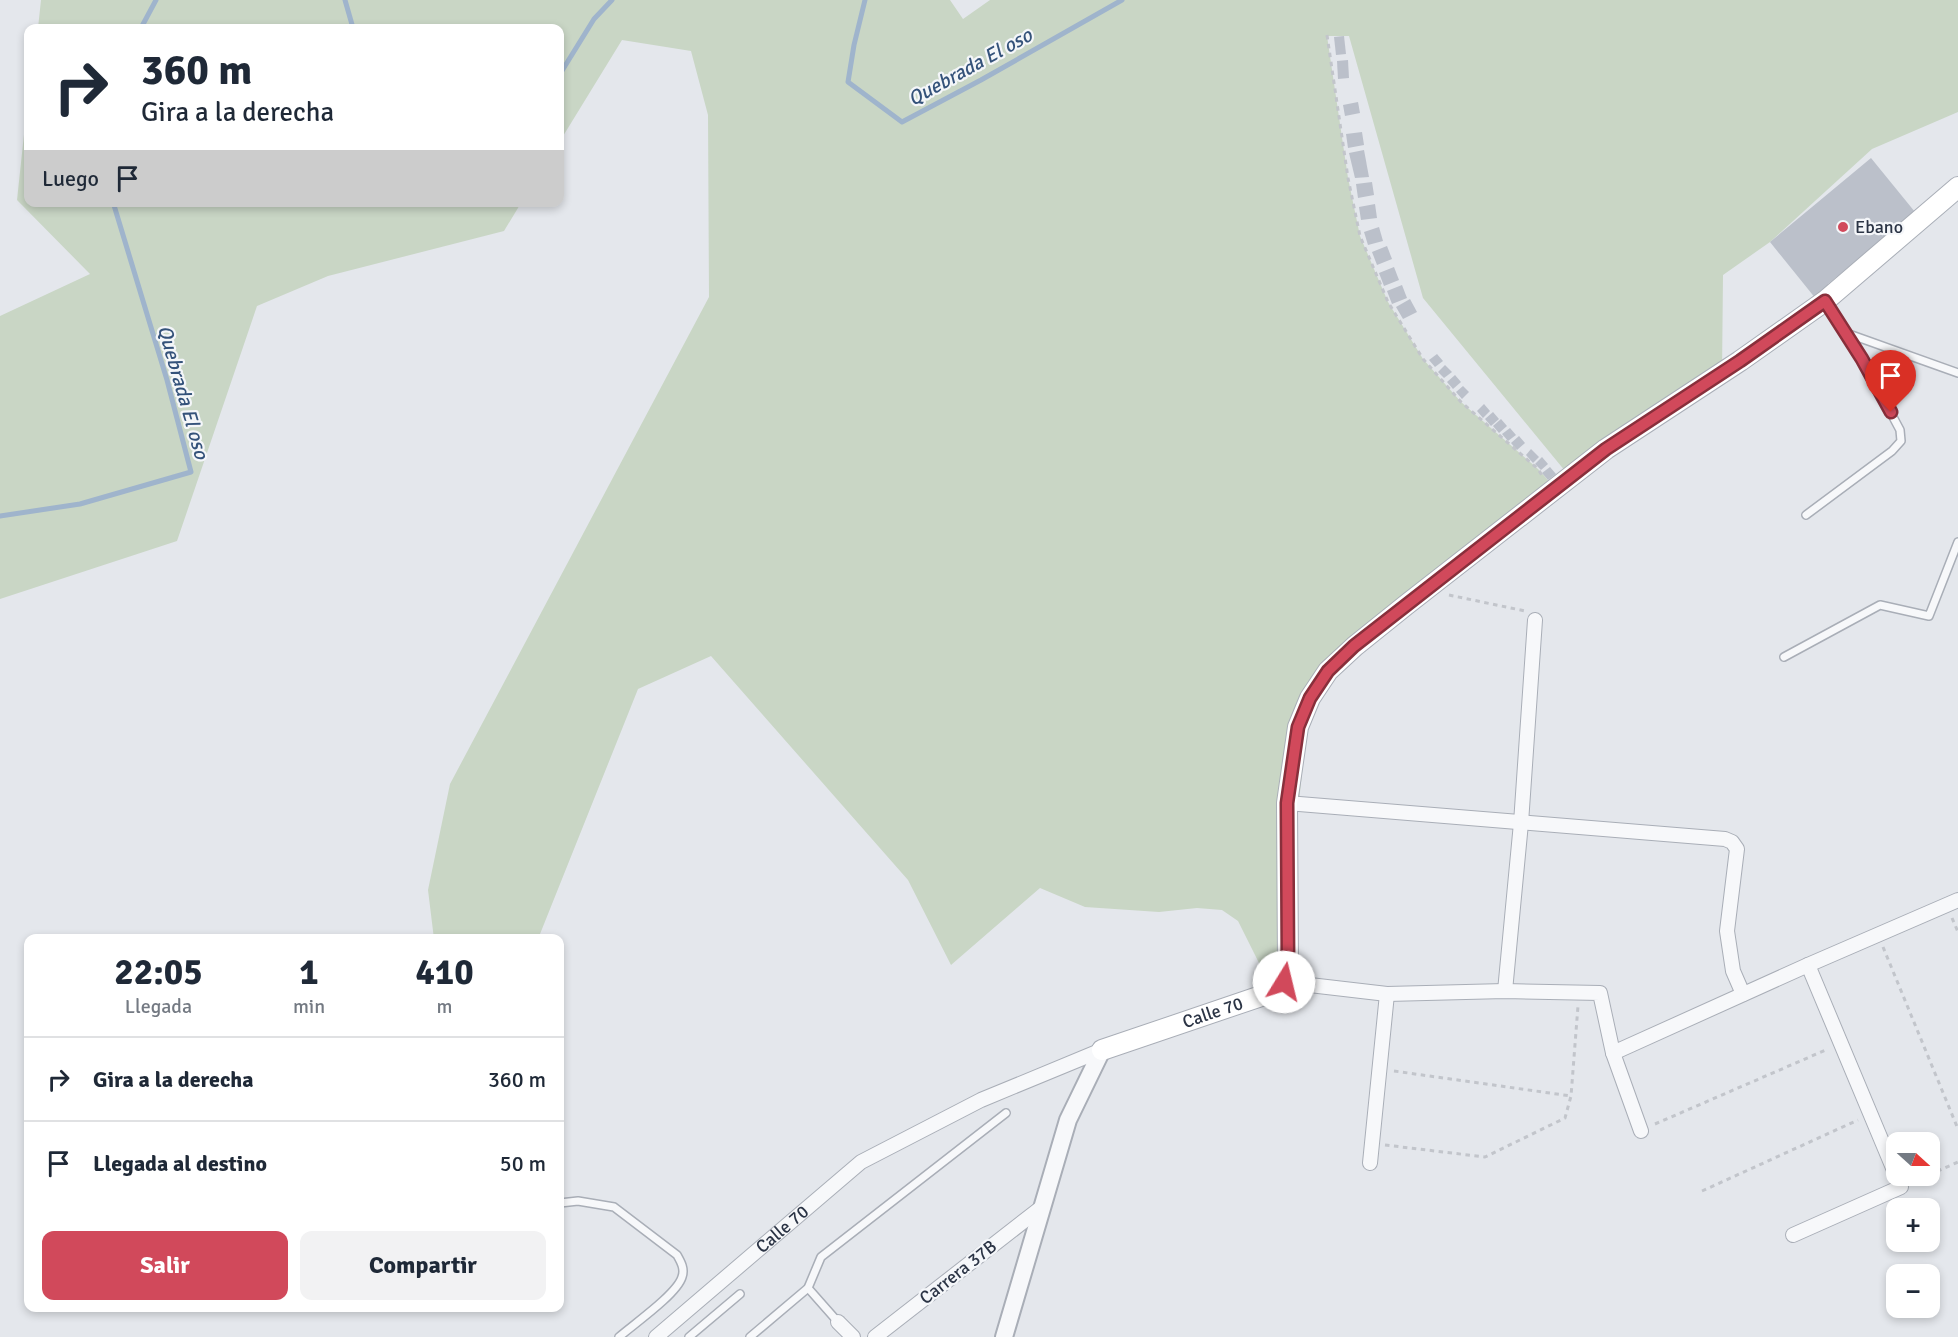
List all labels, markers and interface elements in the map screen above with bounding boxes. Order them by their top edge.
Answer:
water label: Quebrada El oso [904,22,1038,111]
text: 360 m [141,45,252,96]
icon: right [42,48,120,126]
text: Gira a la derecha [141,96,334,129]
icon: arrive [111,162,144,195]
text: Luego [42,165,99,192]
place label: Ebano [1855,216,1903,238]
marker: Ebano [1836,220,1850,234]
water label: Quebrada El oso [152,322,214,463]
pin [1865,350,1916,412]
icon: arrive [1874,359,1907,392]
text: 22:05 [114,950,203,995]
text: 1 [299,950,319,995]
text: 410 [415,950,474,995]
position arrow [1252,950,1316,1014]
street label: Calle 70 [1180,992,1246,1033]
text: Llegada [125,994,192,1019]
text: min [293,994,325,1019]
text: m [437,994,453,1019]
icon: right [42,1063,75,1096]
text: Gira a la derecha [93,1066,254,1093]
text: 360 m [488,1066,546,1093]
north arrow [1886,1132,1940,1186]
map controls [1886,1132,1940,1318]
icon: arrive [42,1147,75,1180]
text: Llegada al destino [93,1150,267,1177]
text: 50 m [500,1150,546,1177]
button: + [1886,1198,1940,1252]
street label: Calle 70 [751,1201,813,1258]
button: Salir [42,1231,288,1300]
button: Compartir [300,1231,546,1300]
street label: Carrera 37B [915,1235,1001,1309]
button: − [1886,1264,1940,1318]

